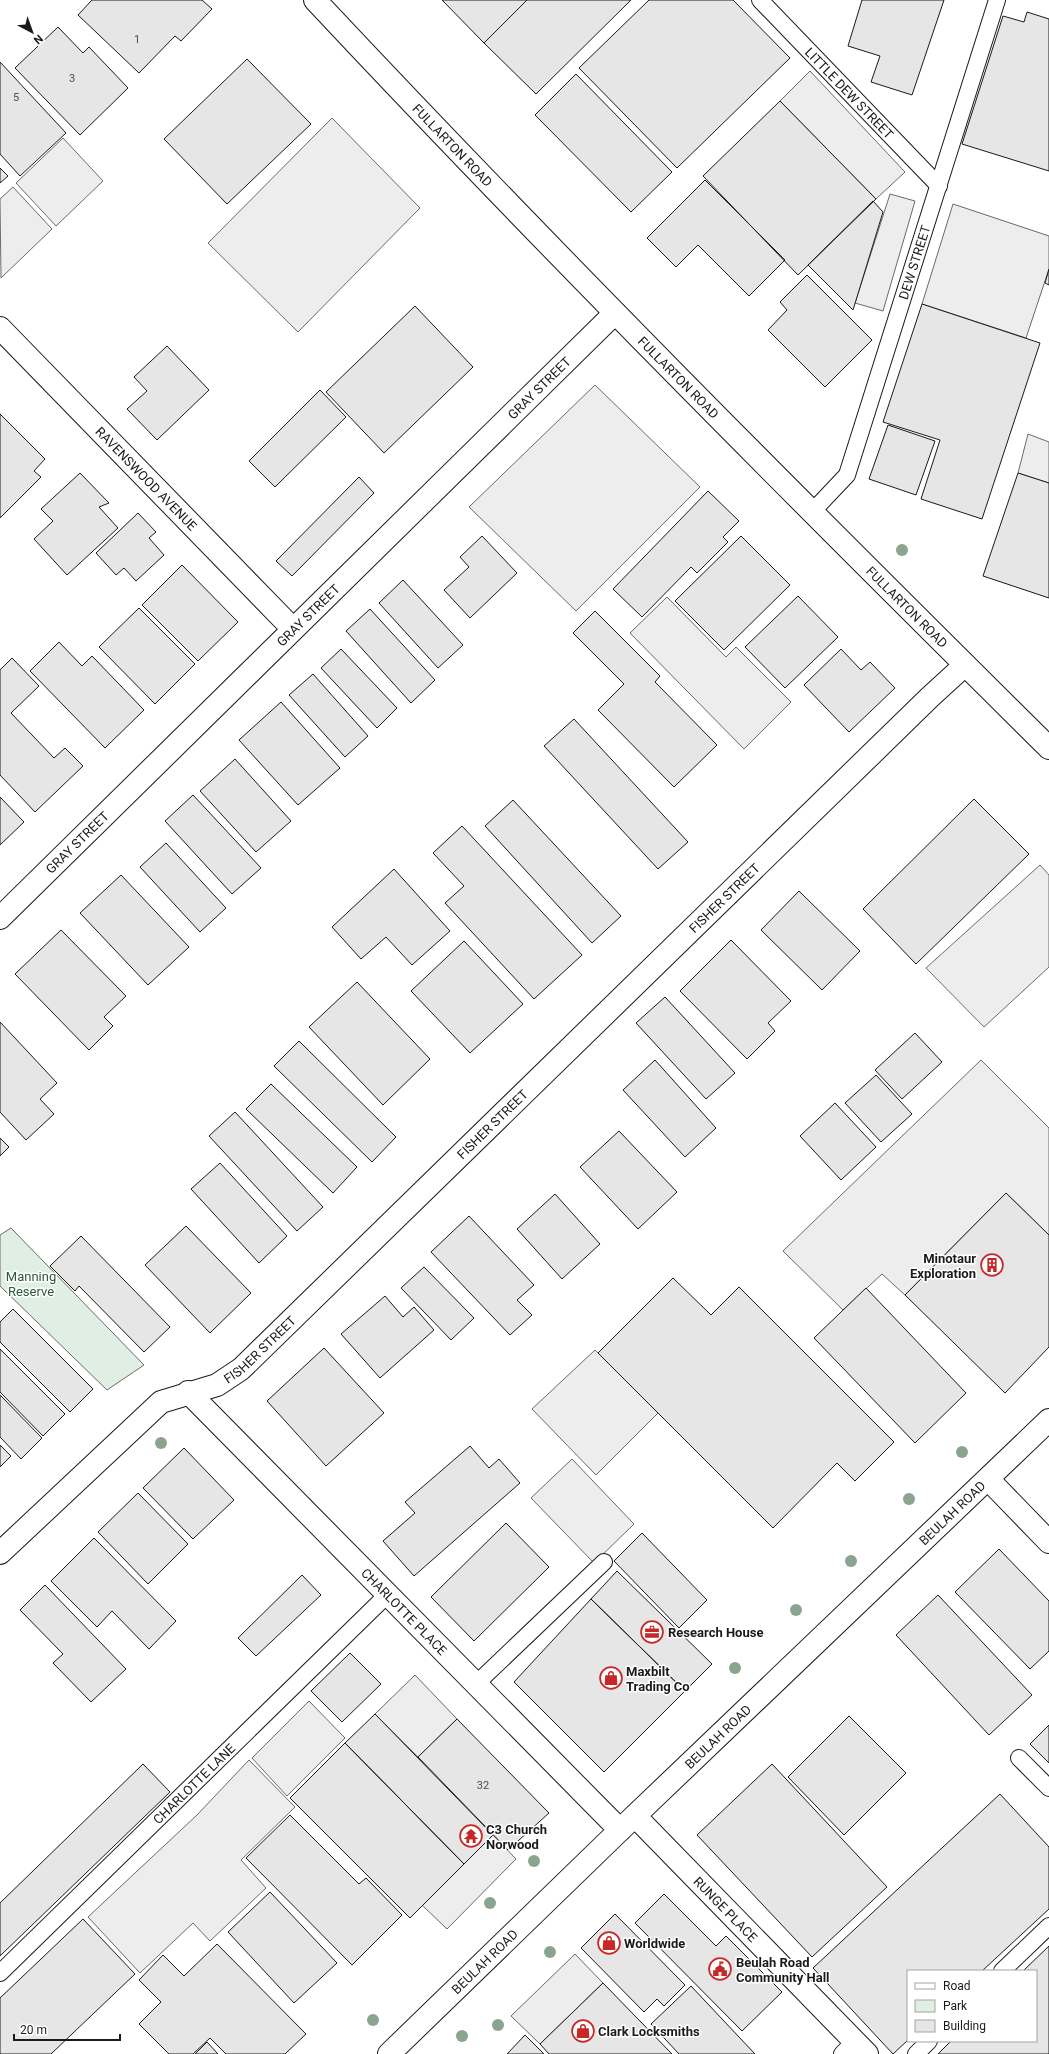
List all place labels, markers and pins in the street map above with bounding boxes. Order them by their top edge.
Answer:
place label: Minotaur Exploration [910,1251,976,1281]
building icon: Minotaur Exploration [979,1252,1005,1278]
office icon: Research House [639,1619,665,1645]
place label: Research House [668,1625,763,1640]
place label: Maxbilt Trading Co [626,1664,690,1694]
shop icon: Maxbilt Trading Co [598,1665,624,1691]
place label: C3 Church Norwood [486,1822,547,1852]
temple icon: C3 Church Norwood [458,1823,484,1849]
shop icon: Worldwide [596,1930,622,1956]
place label: Worldwide [624,1936,685,1951]
place label: Beulah Road Community Hall [736,1955,830,1985]
public building icon: Beulah Road Community Hall [707,1956,733,1982]
shop icon: Clark Locksmiths [570,2018,596,2044]
place label: Clark Locksmiths [598,2024,700,2039]

